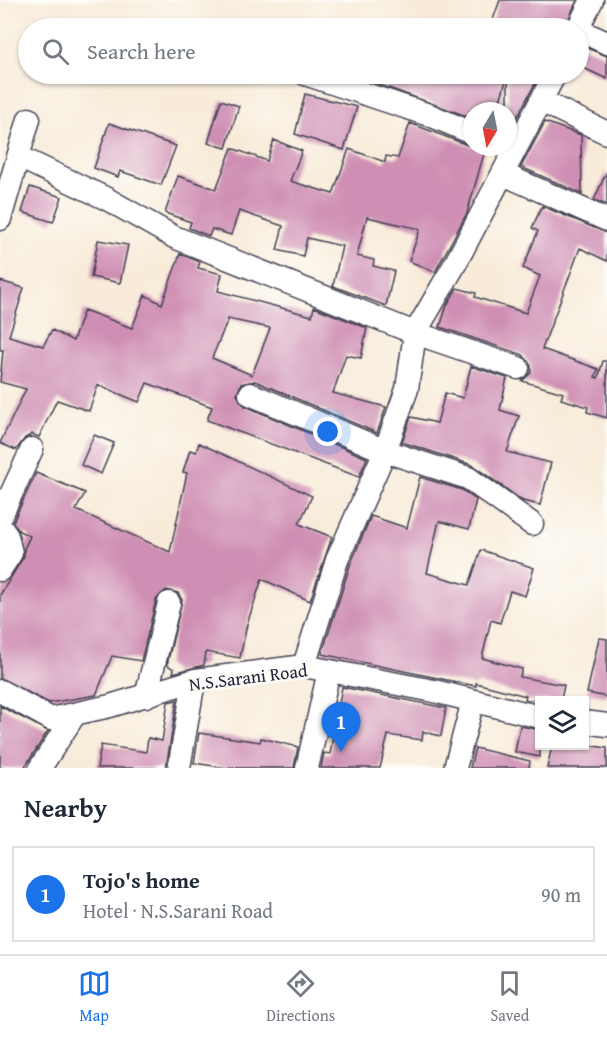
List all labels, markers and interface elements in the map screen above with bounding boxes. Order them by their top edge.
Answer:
search box [18,18,589,84]
icon: search [39,35,72,68]
text: Search here [87,35,196,67]
north arrow [463,102,517,156]
your location [313,417,342,446]
street label: N.S.Sarani Road [187,656,309,698]
map controls [535,696,589,750]
button: layers [535,696,589,750]
pin: 1 [322,702,360,752]
text: Nearby [24,788,107,827]
text: Tojo's home [83,864,200,896]
text: 1 [40,880,51,909]
text: 90 m [541,880,581,909]
text: Hotel · N.S.Sarani Road [83,896,273,925]
tab: Map [78,967,111,1027]
tab: Directions [266,967,335,1027]
tab: Saved [490,967,529,1027]

